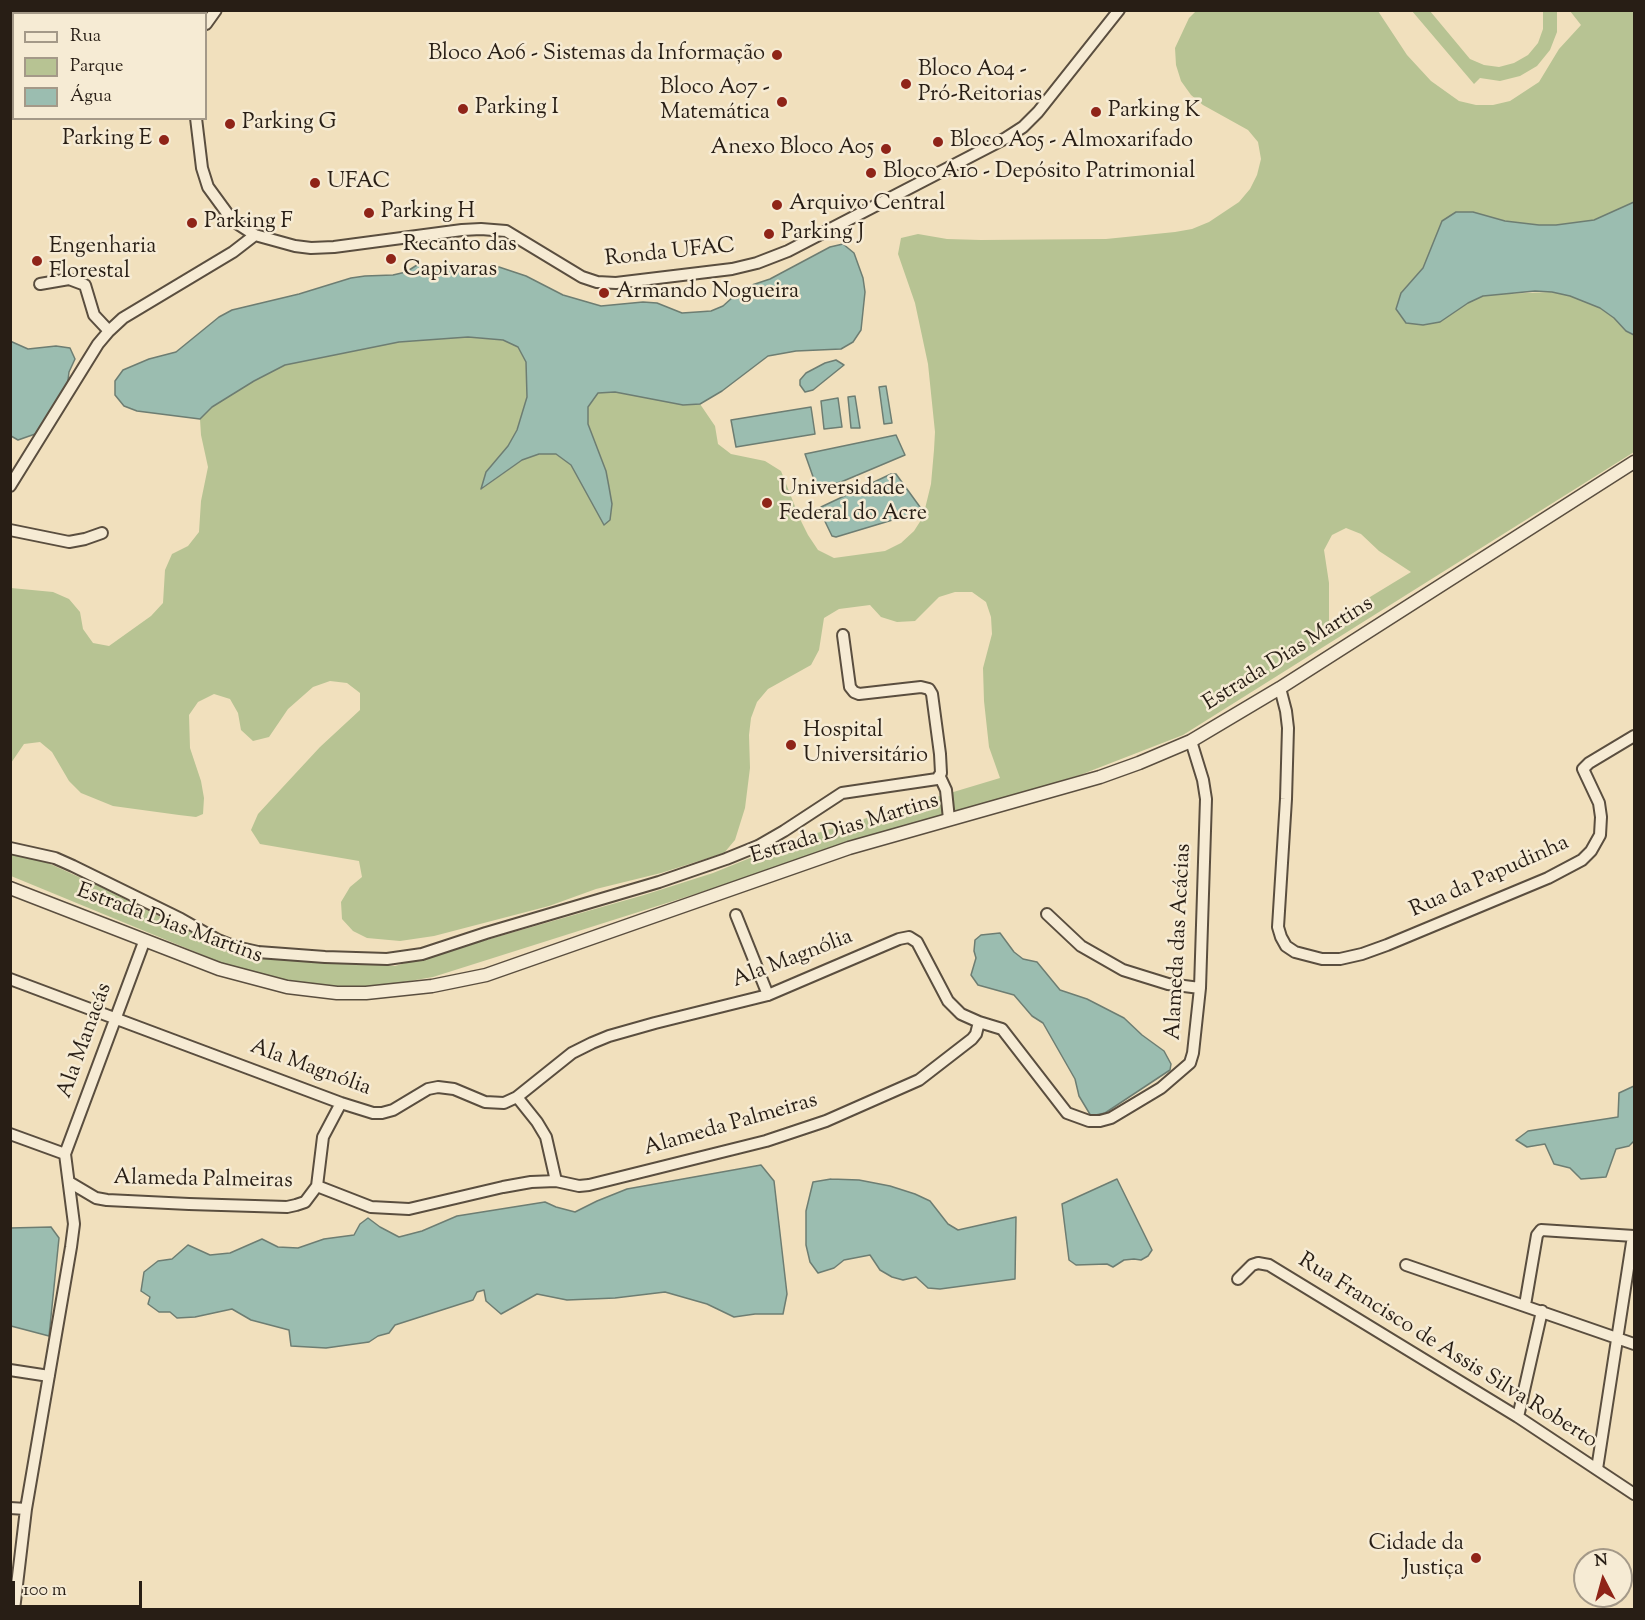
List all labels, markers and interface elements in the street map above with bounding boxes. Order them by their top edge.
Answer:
legend [12,12,207,120]
text: Rua [70,24,101,50]
place label: Bloco A06 - Sistemas da Informação [428,42,765,68]
marker: Bloco A06 - Sistemas da Informação [770,48,784,62]
text: Parque [70,54,123,80]
place label: Bloco A04 - Pró-Reitorias [918,58,1042,110]
place label: Bloco A07 - Matemática [660,76,770,128]
marker: Bloco A04 - Pró-Reitorias [899,77,913,91]
text: Água [70,84,112,110]
marker: Bloco A07 - Matemática [775,95,789,109]
place label: Parking I [475,96,559,122]
place label: Parking K [1108,99,1200,125]
marker: Parking I [456,102,470,116]
marker: Parking K [1089,105,1103,119]
place label: Parking G [242,111,337,137]
marker: Parking G [223,117,237,131]
place label: Parking E [62,127,152,153]
place label: Bloco A05 - Almoxarifado [950,129,1193,155]
marker: Parking E [157,133,171,147]
marker: Bloco A05 - Almoxarifado [931,135,945,149]
place label: Anexo Bloco A05 [710,136,874,162]
marker: Anexo Bloco A05 [879,142,893,156]
place label: Bloco A10 - Depósito Patrimonial [883,160,1195,186]
marker: Bloco A10 - Depósito Patrimonial [864,166,878,180]
place label: UFAC [327,170,390,196]
marker: UFAC [308,176,322,190]
place label: Arquivo Central [789,192,945,218]
marker: Arquivo Central [770,198,784,212]
place label: Parking H [381,200,475,226]
marker: Parking H [362,206,376,220]
place label: Parking F [204,210,293,236]
marker: Parking F [185,216,199,230]
place label: Parking J [781,221,864,247]
marker: Parking J [762,227,776,241]
place label: Recanto das Capivaras [403,233,517,284]
street label: Ronda UFAC [604,234,736,274]
place label: Engenharia Florestal [49,235,156,286]
marker: Recanto das Capivaras [384,252,398,266]
marker: Engenharia Florestal [30,254,44,268]
place label: Armando Nogueira [616,280,799,306]
marker: Armando Nogueira [597,286,611,300]
place label: Universidade Federal do Acre [779,477,927,528]
marker: Universidade Federal do Acre [760,496,774,510]
street label: Estrada Dias Martins [1199,592,1379,718]
place label: Hospital Universitário [803,719,928,770]
marker: Hospital Universitário [784,738,798,752]
street label: Estrada Dias Martins [748,789,942,871]
street label: Rua da Papudinha [1406,831,1574,925]
street label: Alameda das Acácias [1162,843,1198,1041]
street label: Estrada Dias Martins [73,879,265,971]
street label: Ala Magnólia [729,925,857,995]
street label: Ala Manacás [53,980,119,1102]
street label: Ala Magnólia [246,1035,374,1103]
street label: Alameda Palmeiras [641,1089,821,1163]
street label: Alameda Palmeiras [113,1166,293,1196]
street label: Rua Francisco de Assis Silva Roberto [1293,1249,1601,1455]
place label: Cidade da Justiça [1368,1532,1464,1584]
north arrow [1573,1548,1633,1608]
text: N [1594,1549,1609,1574]
marker: Cidade da Justiça [1469,1551,1483,1565]
scale bar [15,1569,146,1607]
text: 100 m [23,1578,67,1604]

